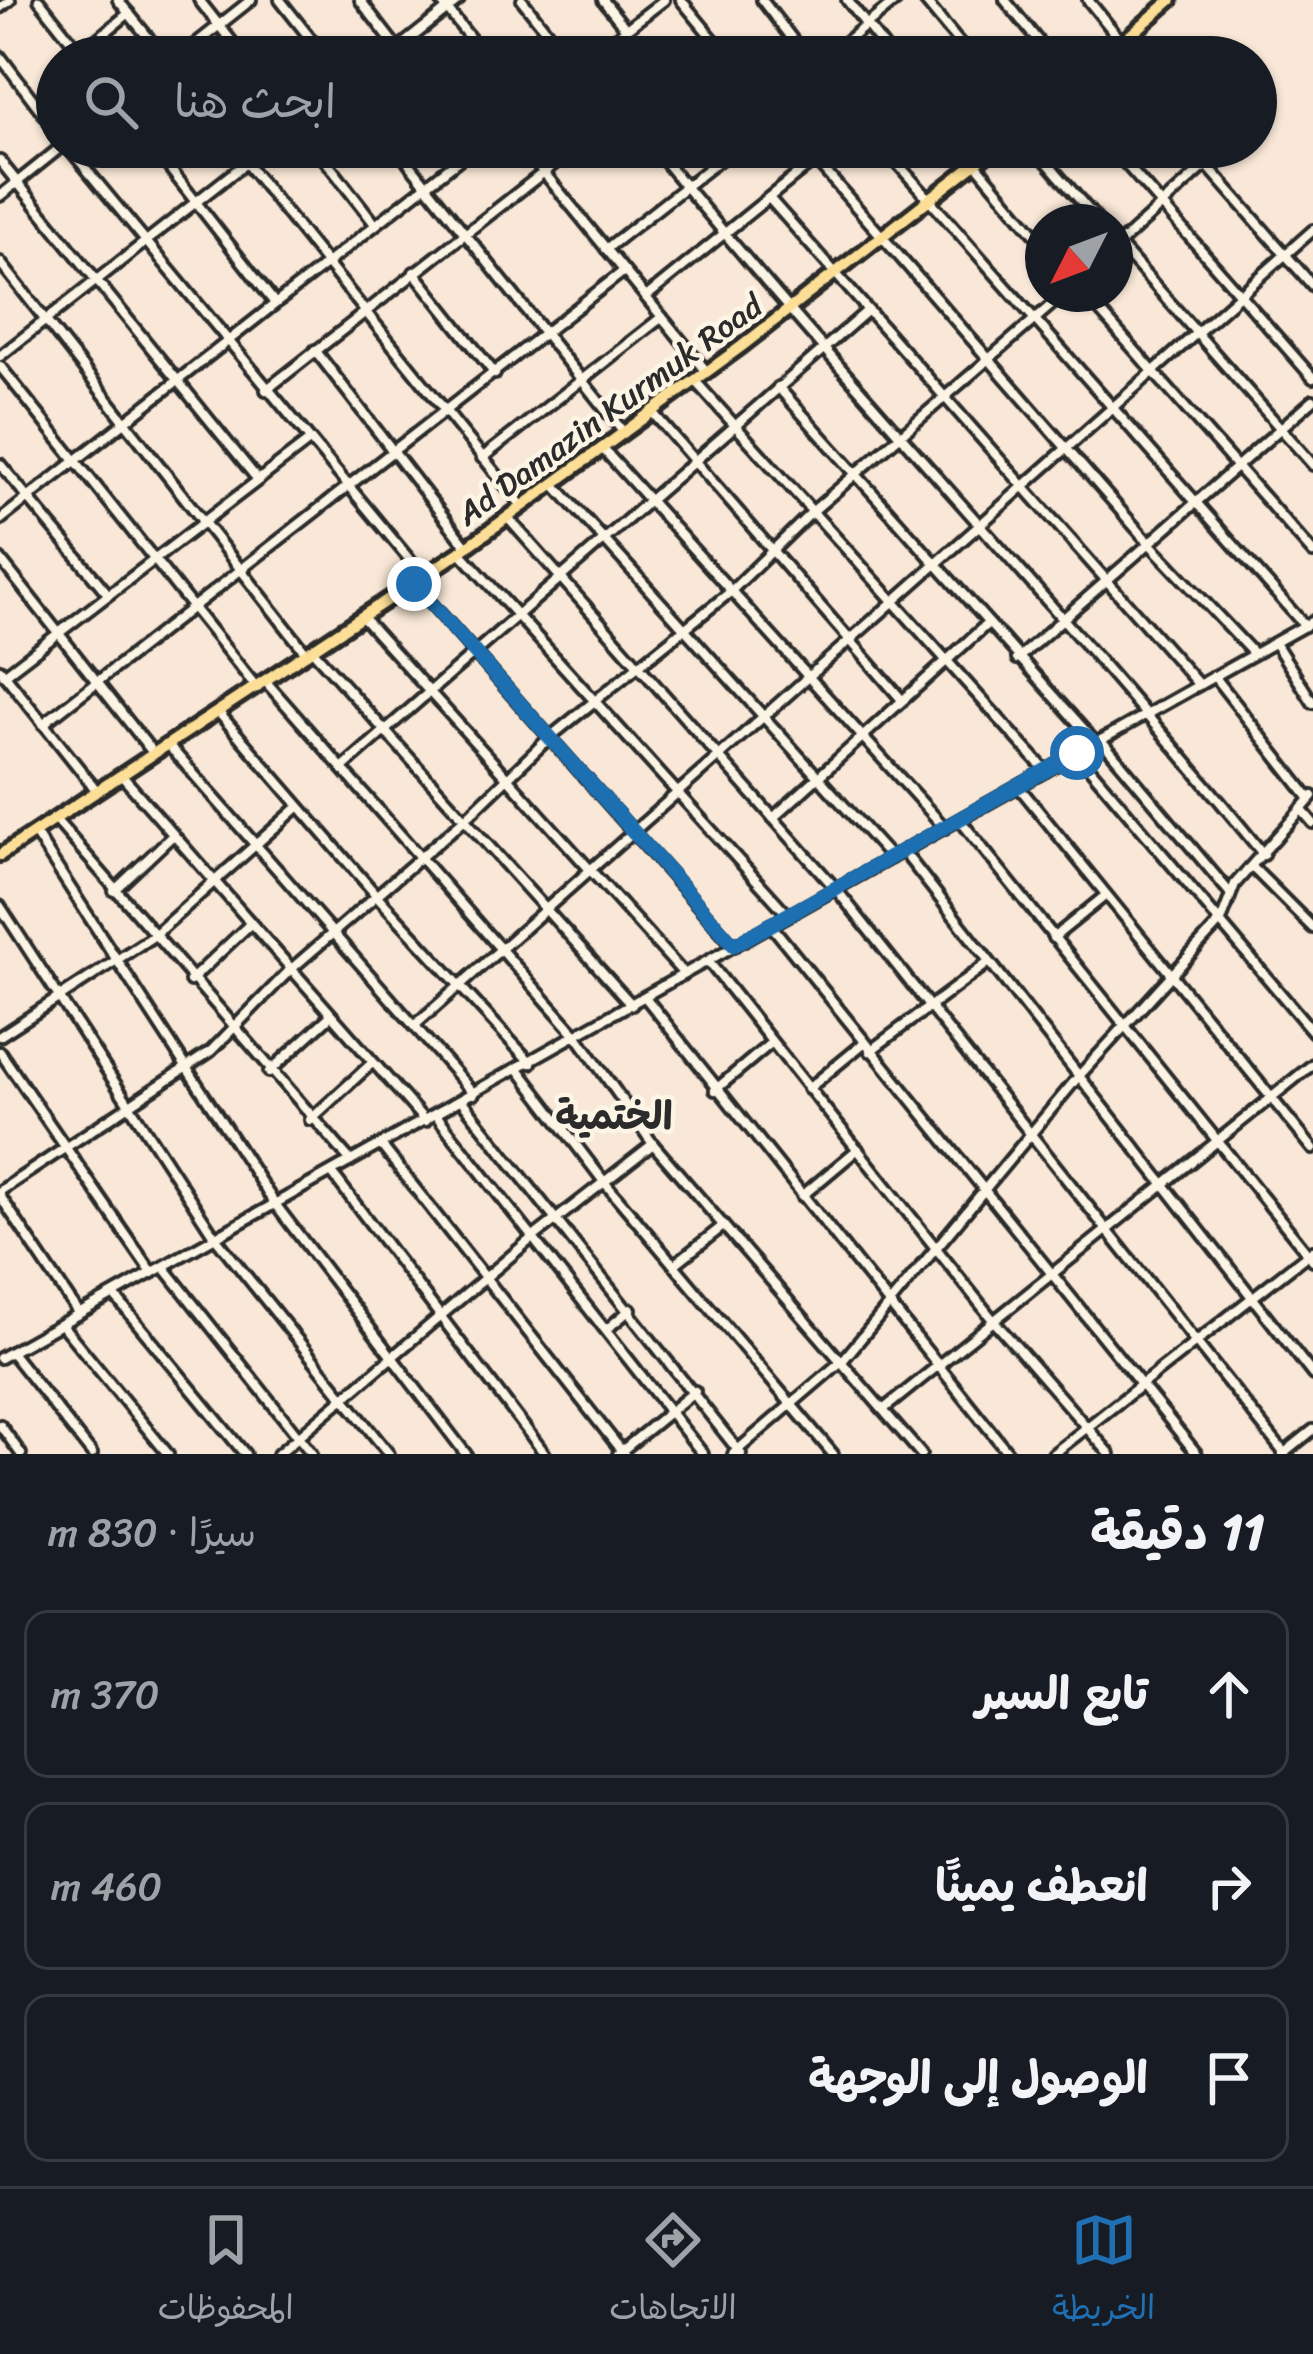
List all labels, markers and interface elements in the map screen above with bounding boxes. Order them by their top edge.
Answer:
search box [36,36,1277,168]
text: ابحث هنا [174,62,336,142]
icon: search [78,69,144,135]
north arrow [1025,204,1133,312]
street label: Ad Damazin Kurmuk Road [443,277,777,542]
route end [387,557,441,611]
route start [1050,726,1104,780]
district label: الختمية [555,1081,673,1150]
text: 11 دقيقة [1090,1487,1265,1577]
text: سيرًا · 830 m [48,1498,256,1567]
text: تابع السير [976,1654,1148,1734]
text: 370 m [51,1660,159,1729]
icon: ahead [1196,1661,1262,1727]
text: انعطف يمينًا [935,1846,1148,1926]
text: 460 m [51,1852,162,1921]
icon: right [1196,1853,1262,1919]
text: الوصول إلى الوجهة [808,2038,1148,2118]
icon: arrive [1196,2045,1262,2111]
tab: المحفوظات [158,2207,294,2337]
tab: الاتجاهات [609,2207,737,2337]
tab: الخريطة [1052,2207,1155,2337]

